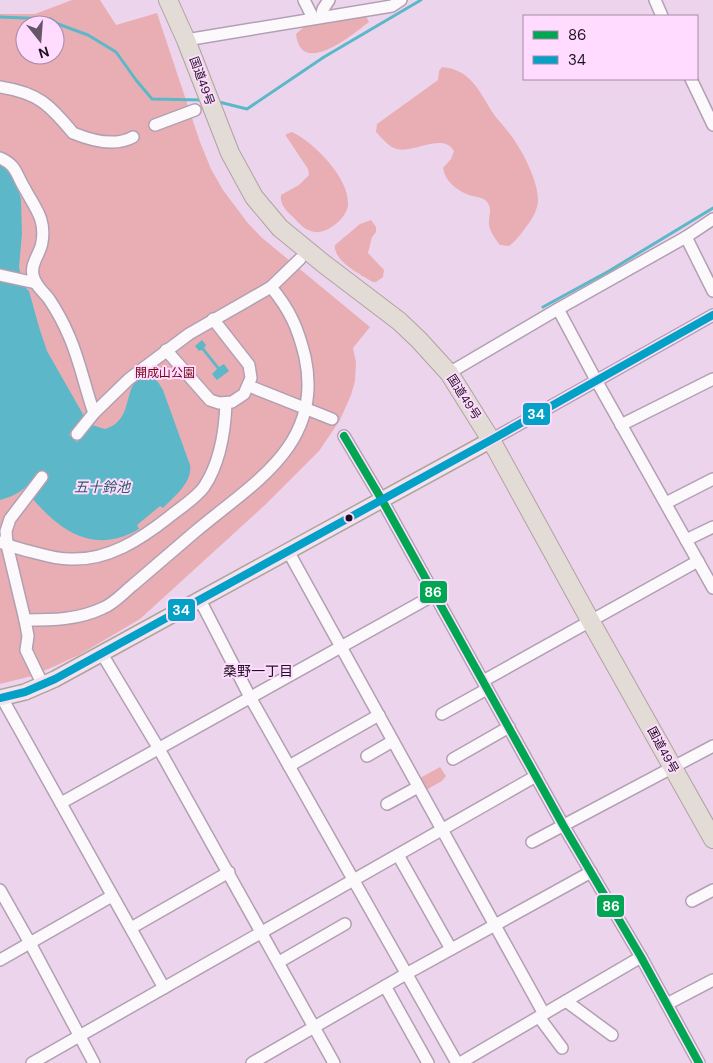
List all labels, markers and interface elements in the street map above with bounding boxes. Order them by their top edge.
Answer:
north arrow [15,15,65,65]
legend [523,15,698,80]
text: 86 [568,25,587,45]
text: N [36,42,51,63]
text: 34 [568,50,586,70]
street label: 国道49号 [186,54,218,108]
park label: 開成山公園 [135,365,195,381]
street label: 国道49号 [443,371,485,423]
line badge: 34 [522,402,551,426]
text: 34 [527,405,545,423]
water label: 五十鈴池 [74,478,132,496]
unlabelled marker [344,513,354,523]
line badge: 86 [419,580,448,604]
text: 86 [424,583,442,601]
line badge: 34 [167,598,196,622]
text: 34 [172,601,190,619]
district label: 桑野一丁目 [223,662,293,680]
street label: 国道49号 [644,724,682,776]
line badge: 86 [596,894,625,918]
text: 86 [602,897,620,915]

